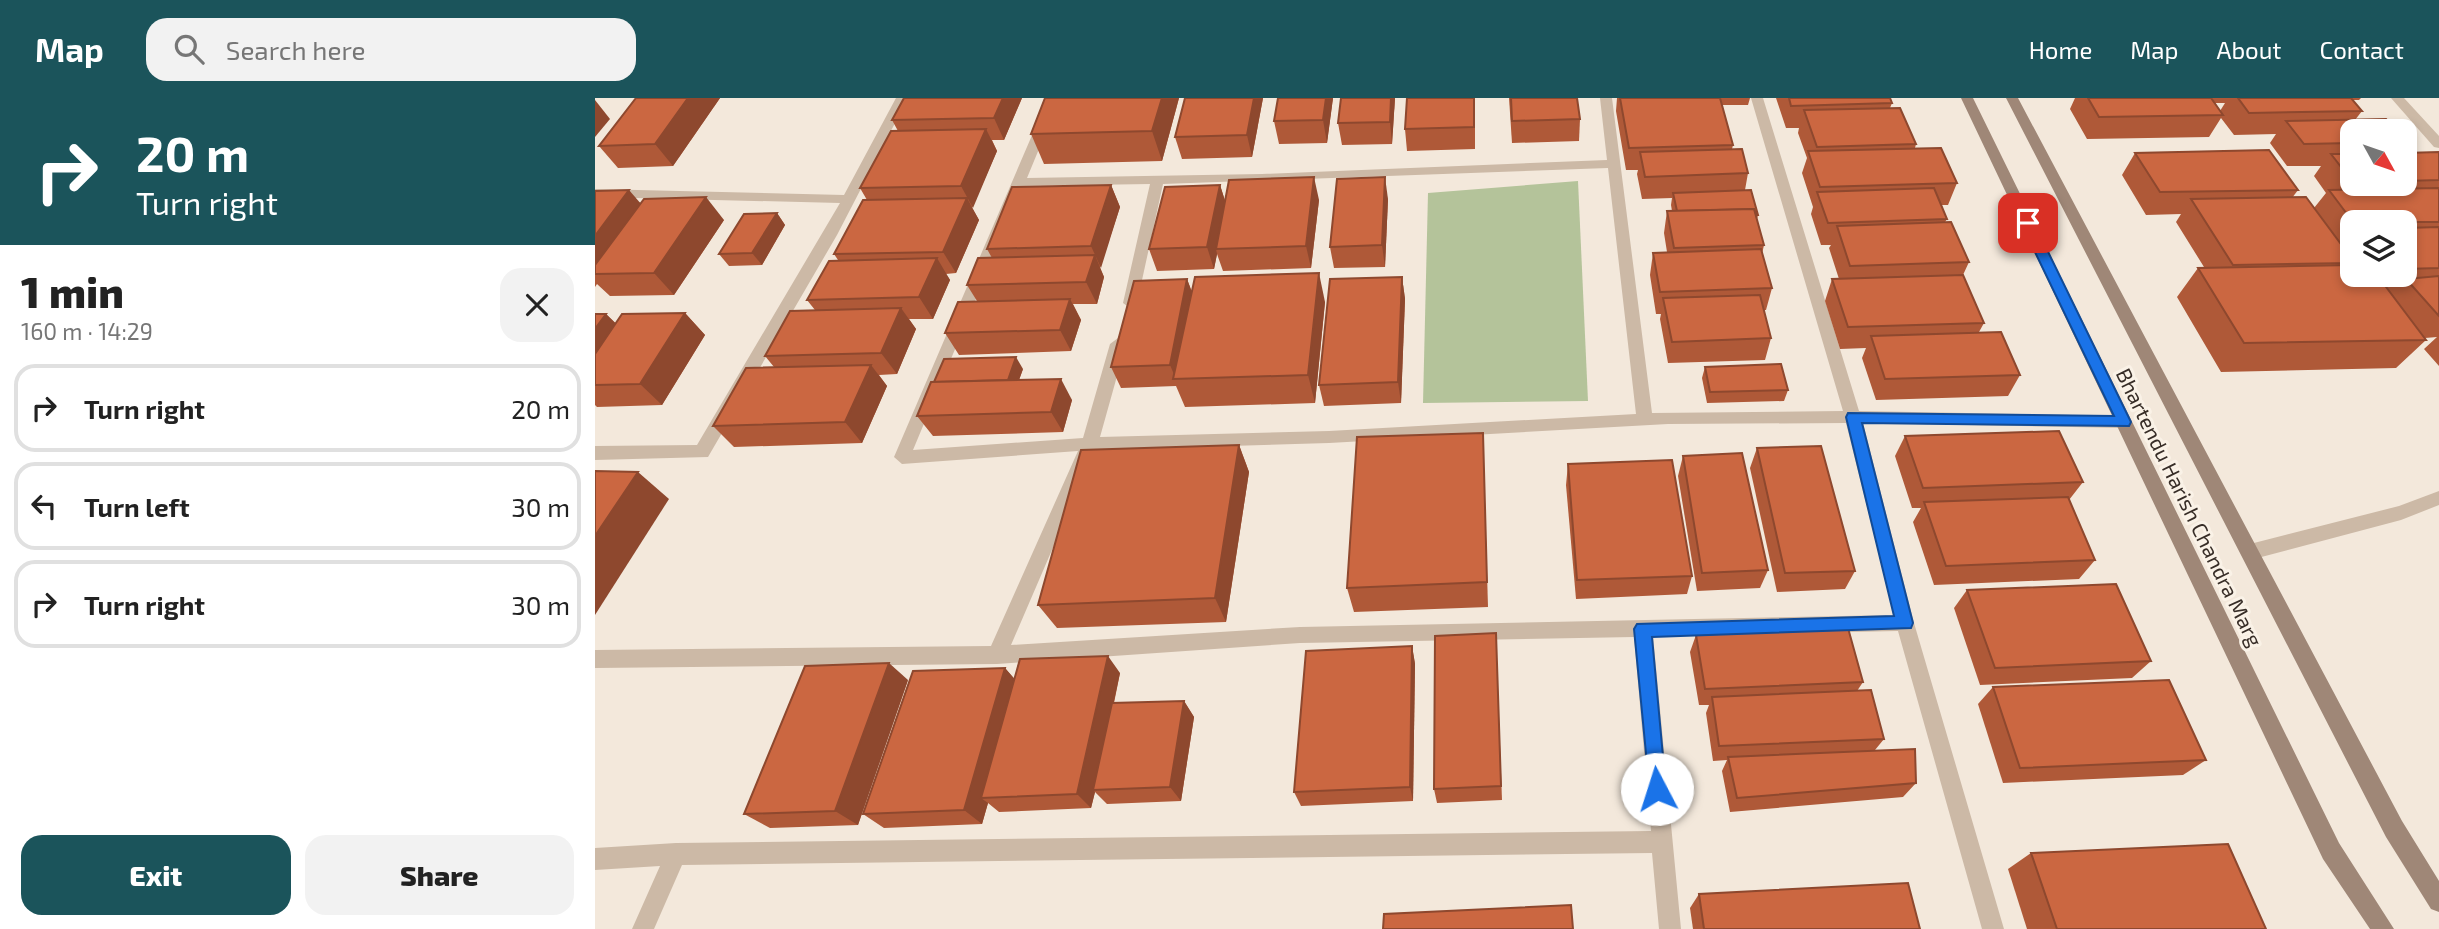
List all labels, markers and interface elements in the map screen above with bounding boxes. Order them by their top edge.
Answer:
search box [146,18,636,81]
text: Map [35,29,104,69]
icon: search [170,30,208,68]
text: Search here [226,34,365,65]
text: Home [2029,35,2092,64]
text: Map [2130,35,2178,64]
text: About [2216,35,2282,64]
text: Contact [2320,35,2404,64]
north arrow [2340,119,2417,196]
map controls [2340,119,2417,287]
text: 20 m [136,123,249,182]
icon: right [21,126,112,217]
text: Turn right [136,183,278,221]
pin [1998,193,2058,253]
icon: arrive [2009,204,2047,242]
button: layers [2340,210,2417,287]
text: 1 min [21,266,124,316]
button: close [500,268,574,342]
text: 160 m · 14:29 [21,317,153,345]
street label: Bhartendu Harish Chandra Marg [2112,364,2269,651]
icon: right [25,389,63,427]
text: Turn right [84,393,205,424]
text: 20 m [511,393,570,424]
icon: left [25,487,63,525]
text: Turn left [84,491,190,522]
text: 30 m [511,491,570,522]
icon: right [25,585,63,623]
text: Turn right [84,589,205,620]
text: 30 m [511,589,570,620]
position arrow [1620,752,1694,826]
button: Exit [21,835,291,915]
button: Share [305,835,574,915]

